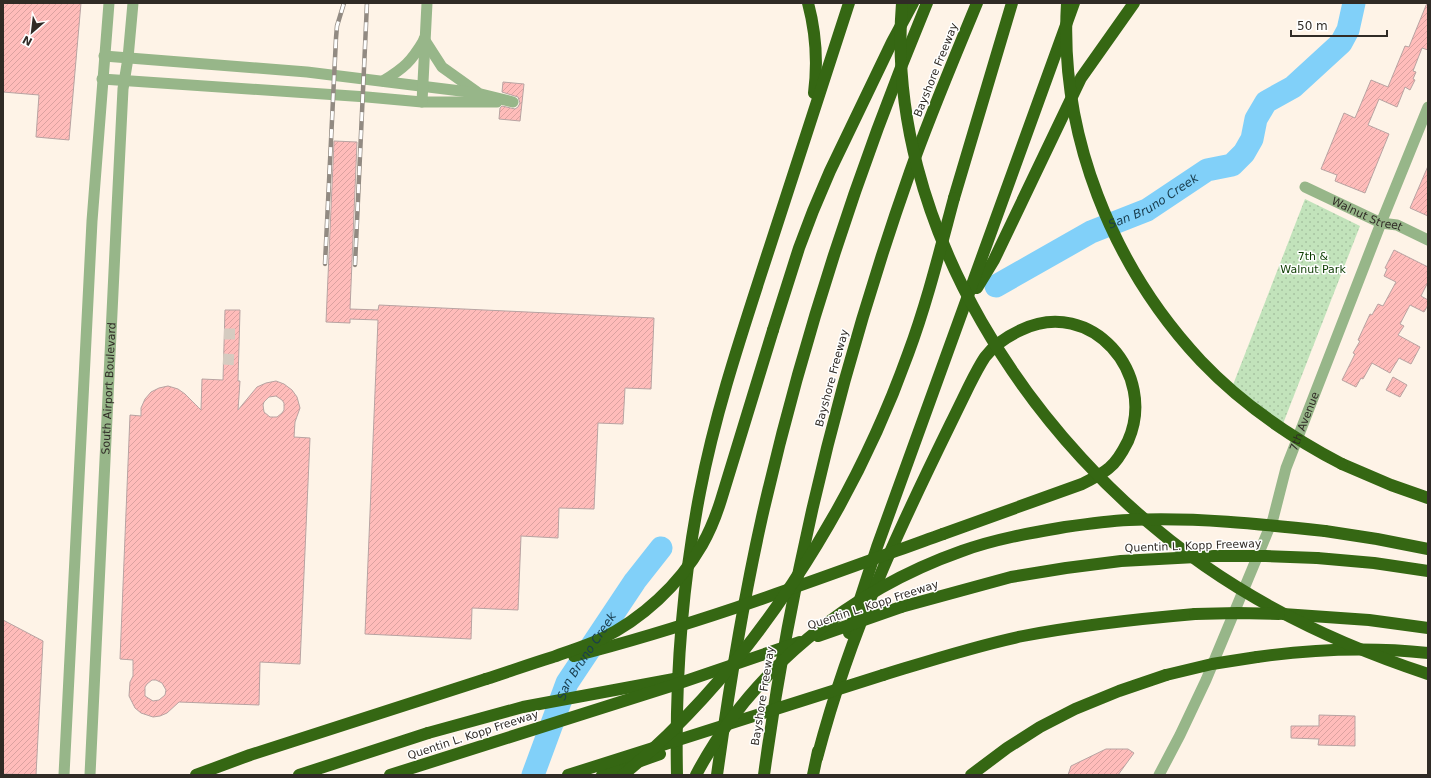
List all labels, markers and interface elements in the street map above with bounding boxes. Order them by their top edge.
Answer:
north arrow [12,12,52,52]
scale bar [1291,12,1387,38]
text: 50 m [1297,19,1328,33]
street label: Bayshore Freeway [911,21,961,119]
text: N [20,32,35,48]
water label: San Bruno Creek [1106,170,1202,231]
street label: Walnut Street [1330,194,1405,234]
park label: 7th & Walnut Park [1280,250,1346,276]
street label: South Airport Boulevard [99,322,118,455]
street label: Bayshore Freeway [813,327,851,428]
street label: 7th Avenue [1287,390,1322,453]
street label: Quentin L. Kopp Freeway [1124,537,1262,555]
street label: Quentin L. Kopp Freeway [806,578,941,632]
water label: San Bruno Creek [554,609,620,702]
street label: Bayshore Freeway [749,645,777,747]
street label: Quentin L. Kopp Freeway [406,708,541,762]

